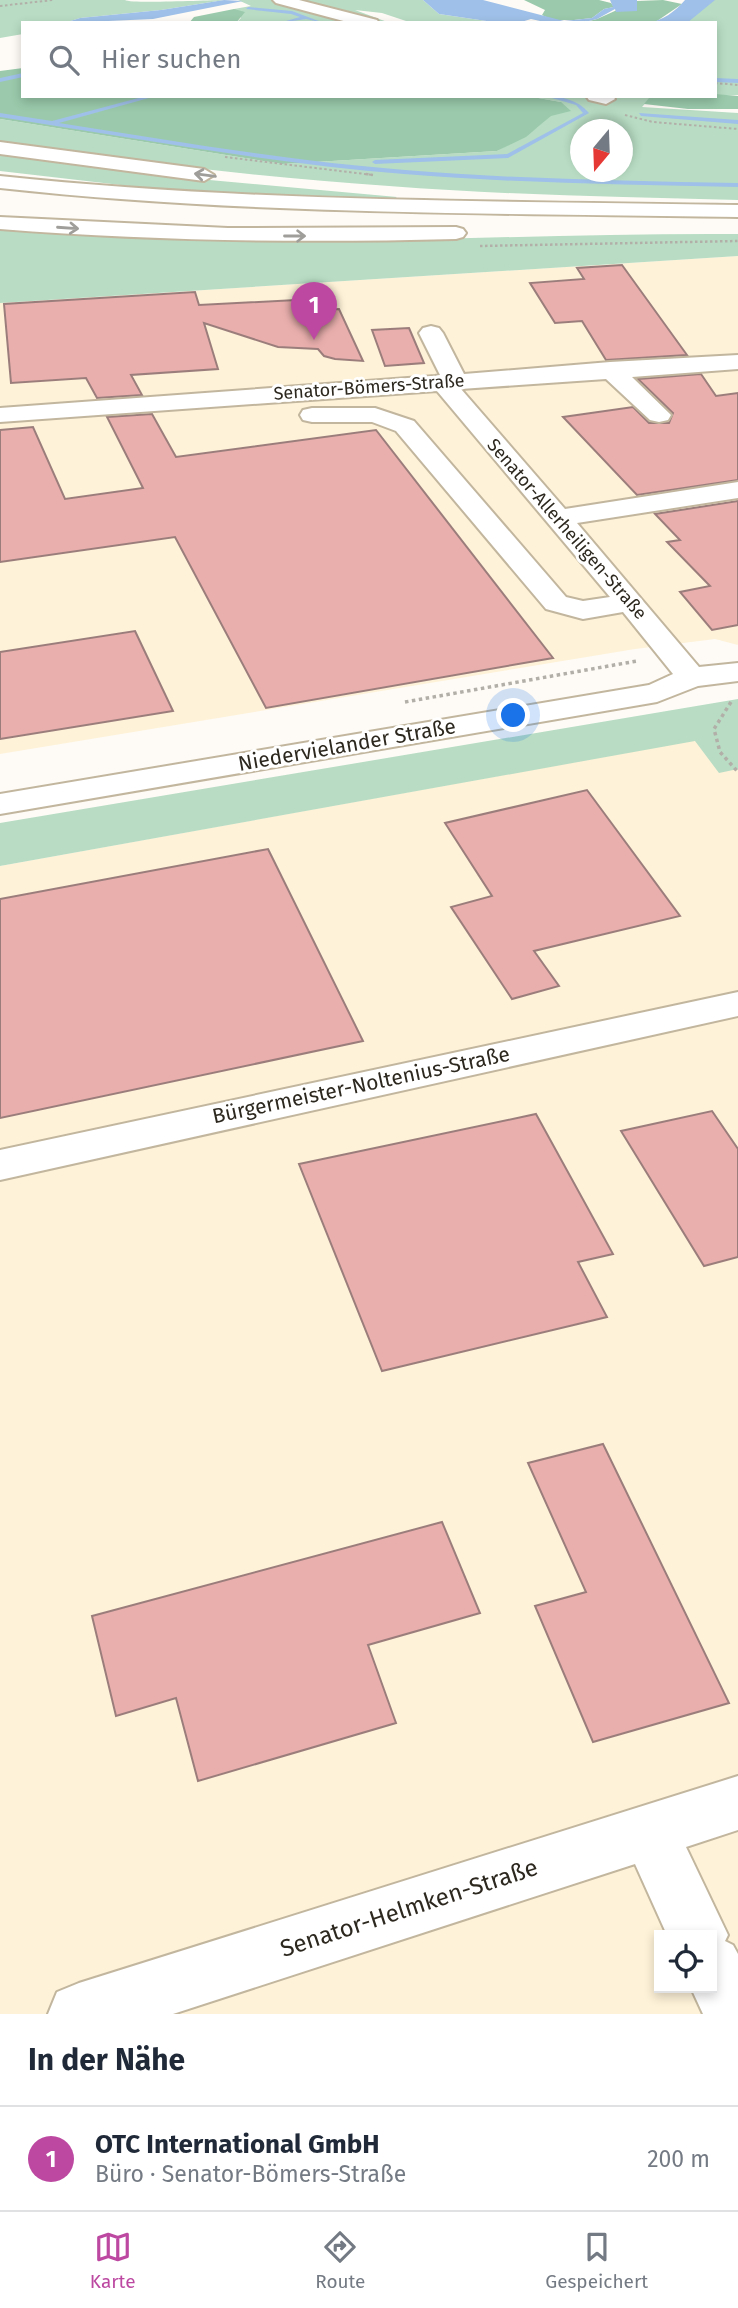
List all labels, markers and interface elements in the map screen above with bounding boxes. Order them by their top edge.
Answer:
search box [21,21,717,98]
icon: search [45,41,83,79]
text: Hier suchen [101,44,241,75]
north arrow [570,119,633,182]
one-way arrow [194,169,217,182]
one-way arrow [56,222,79,235]
one-way arrow [284,230,307,243]
pin: 1 [291,282,337,340]
street label: Senator-Bömers-Straße [273,369,465,405]
street label: Senator-Allerheiligen-Straße [482,434,652,624]
your location [496,698,530,732]
street label: Niedervielander Straße [236,713,458,777]
street label: Bürgermeister-Noltenius-Straße [210,1041,512,1129]
street label: Senator-Helmken-Straße [277,1853,541,1963]
map controls [654,1930,717,1993]
button: locate [654,1930,717,1993]
text: In der Nähe [28,2042,185,2078]
text: OTC International GmbH [95,2129,380,2160]
text: 1 [46,2145,56,2173]
text: 200 m [647,2145,710,2173]
text: Büro · Senator-Bömers-Straße [95,2160,406,2188]
tab: Karte [90,2228,136,2293]
tab: Route [315,2228,365,2293]
tab: Gespeichert [545,2228,648,2293]

